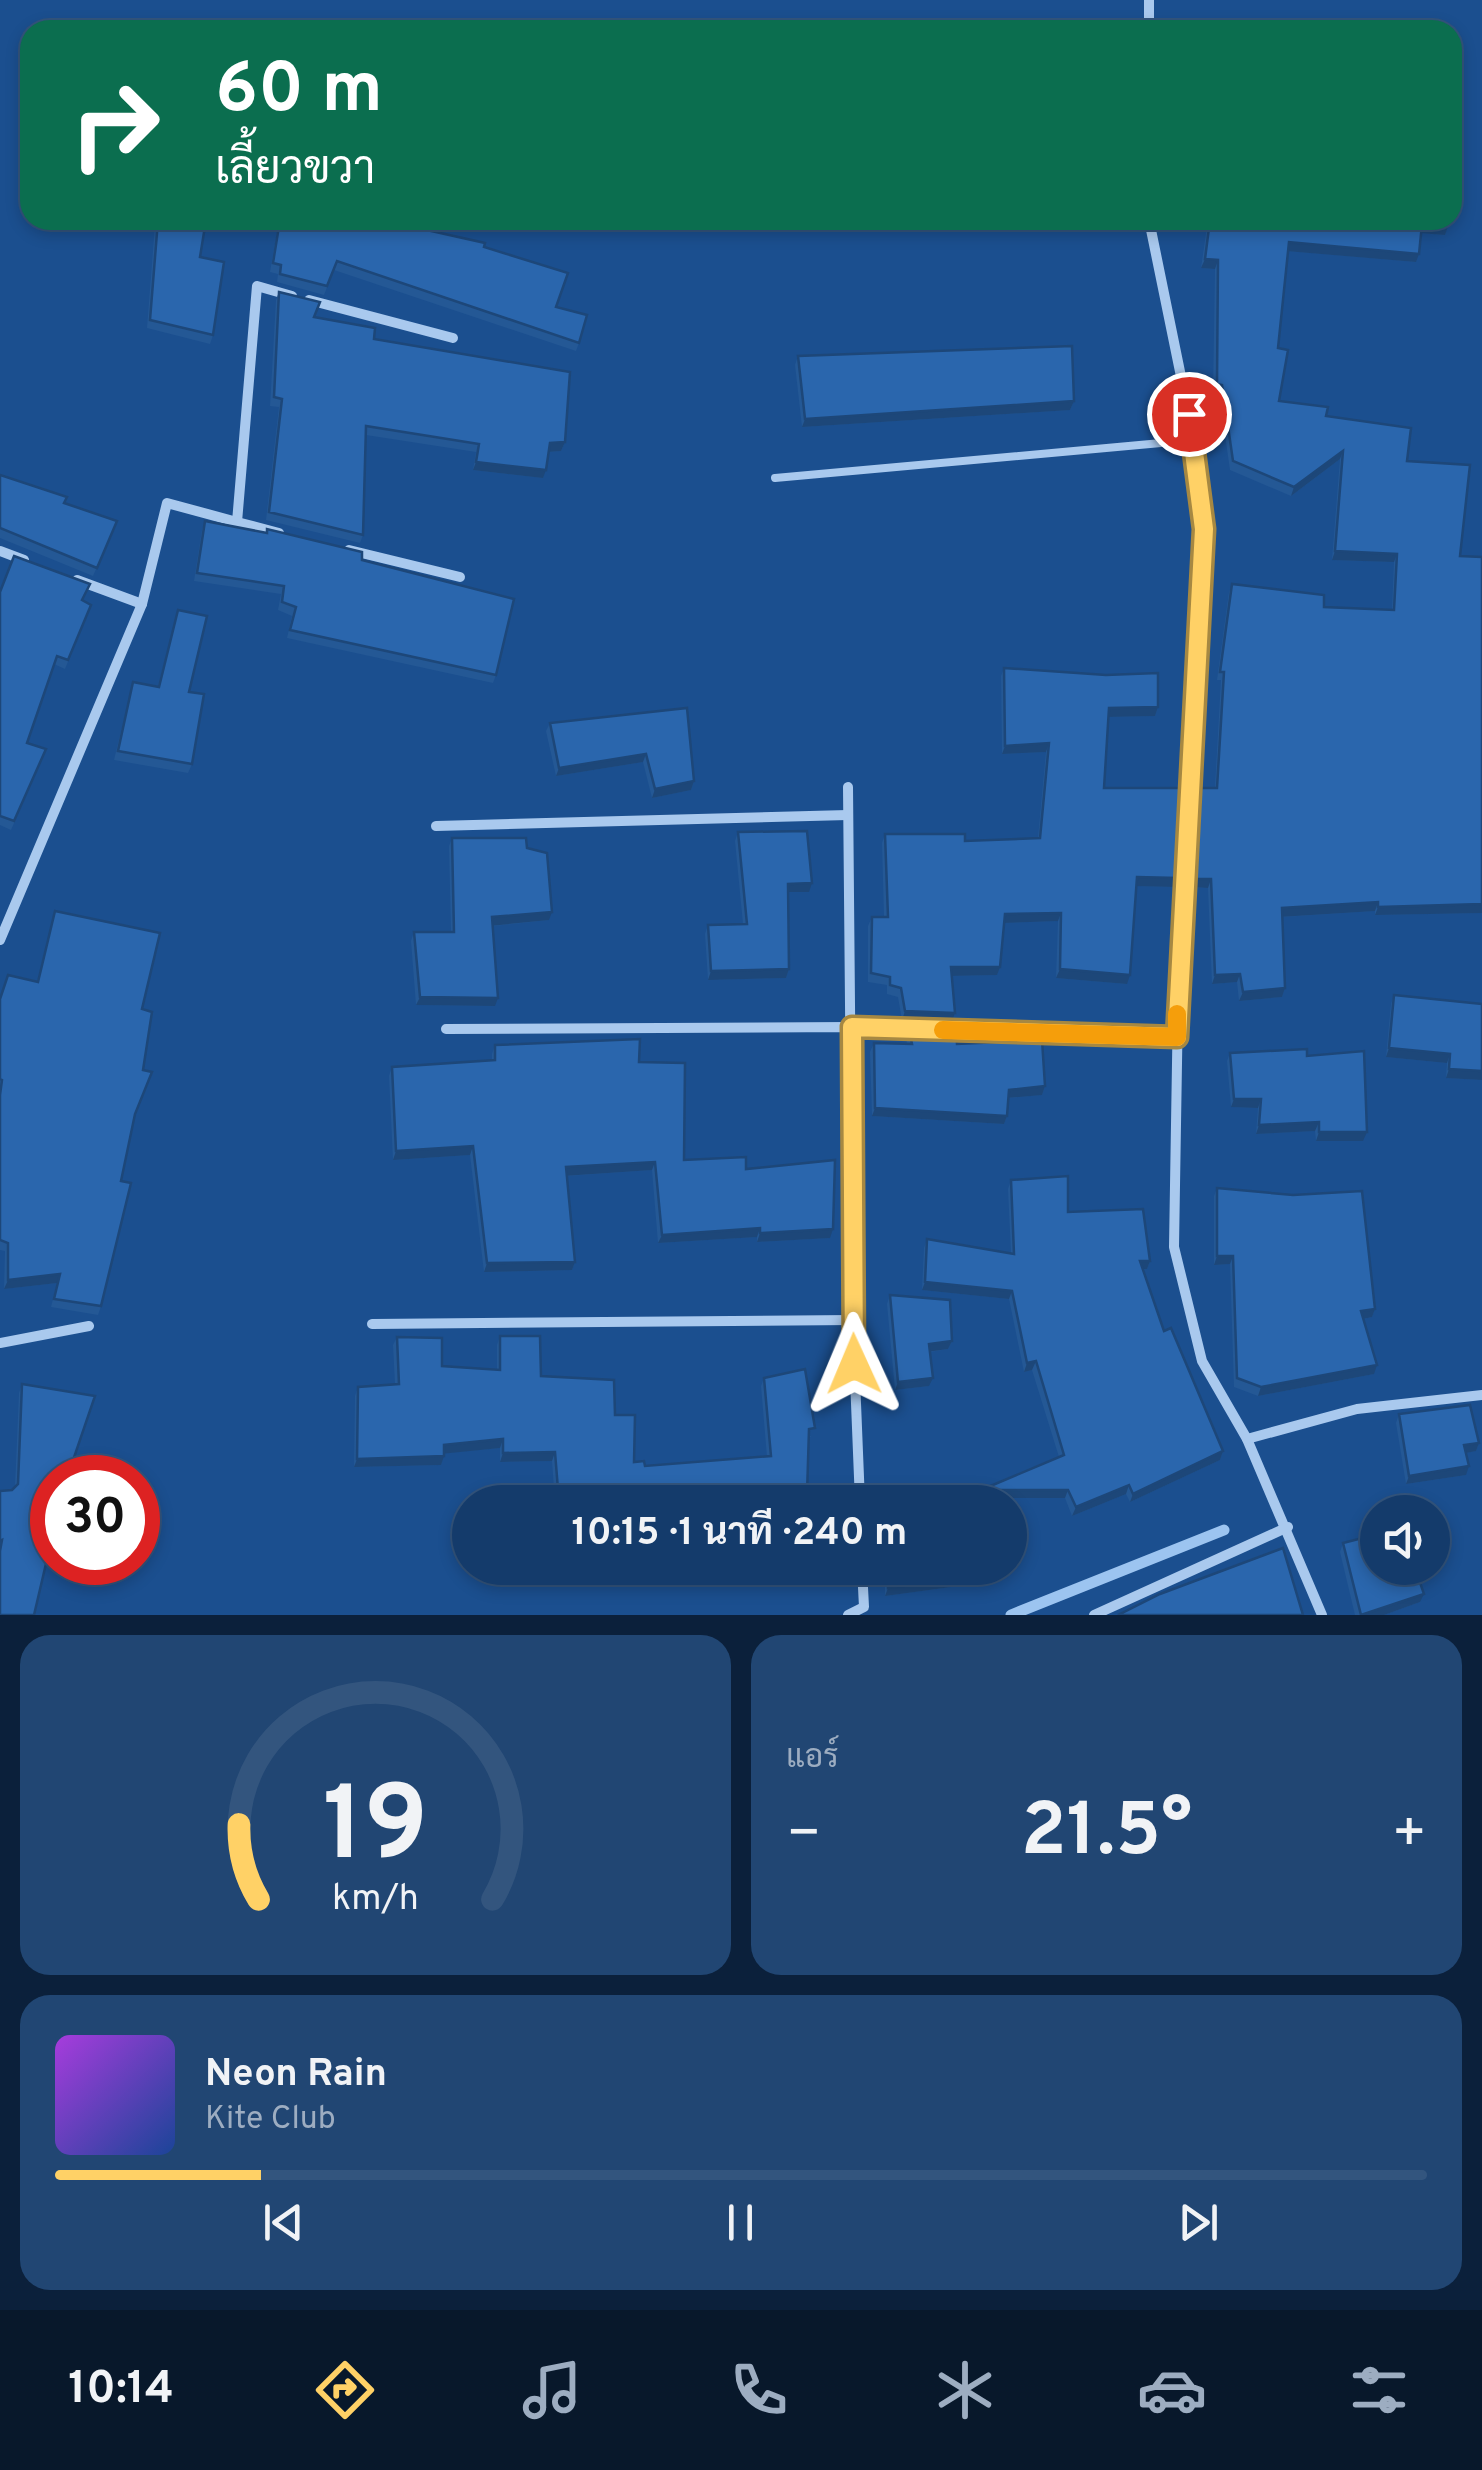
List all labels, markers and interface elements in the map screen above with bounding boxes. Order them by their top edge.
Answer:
text: 60 m [215,48,383,137]
icon: right [50,60,180,190]
text: เลี้ยวขวา [215,143,375,200]
pin [1147,372,1232,457]
icon: arrive [1162,387,1217,442]
position arrow [802,1312,906,1416]
speed limit sign: 30 [30,1455,160,1585]
map controls [1360,1495,1450,1585]
button: sound [1360,1495,1450,1585]
text: 10:15 · 1 นาที · 240 m [572,1510,907,1559]
text: แอร์ [786,1739,839,1779]
text: 19 [323,1765,428,1897]
text: 21.5° [1021,1787,1192,1882]
text: − [786,1801,821,1871]
text: + [1392,1801,1427,1871]
text: km/h [332,1877,419,1923]
text: Neon Rain [205,2051,387,2100]
text: Kite Club [205,2100,336,2140]
icon: previous [256,2195,311,2250]
icon: pause [713,2195,768,2250]
icon: next [1171,2195,1226,2250]
icon: directions [310,2355,380,2425]
icon: music [517,2355,587,2425]
icon: phone [724,2355,794,2425]
icon: climate [930,2355,1000,2425]
icon: car [1137,2355,1207,2425]
icon: filters [1344,2355,1414,2425]
text: 10:14 [68,2362,174,2419]

